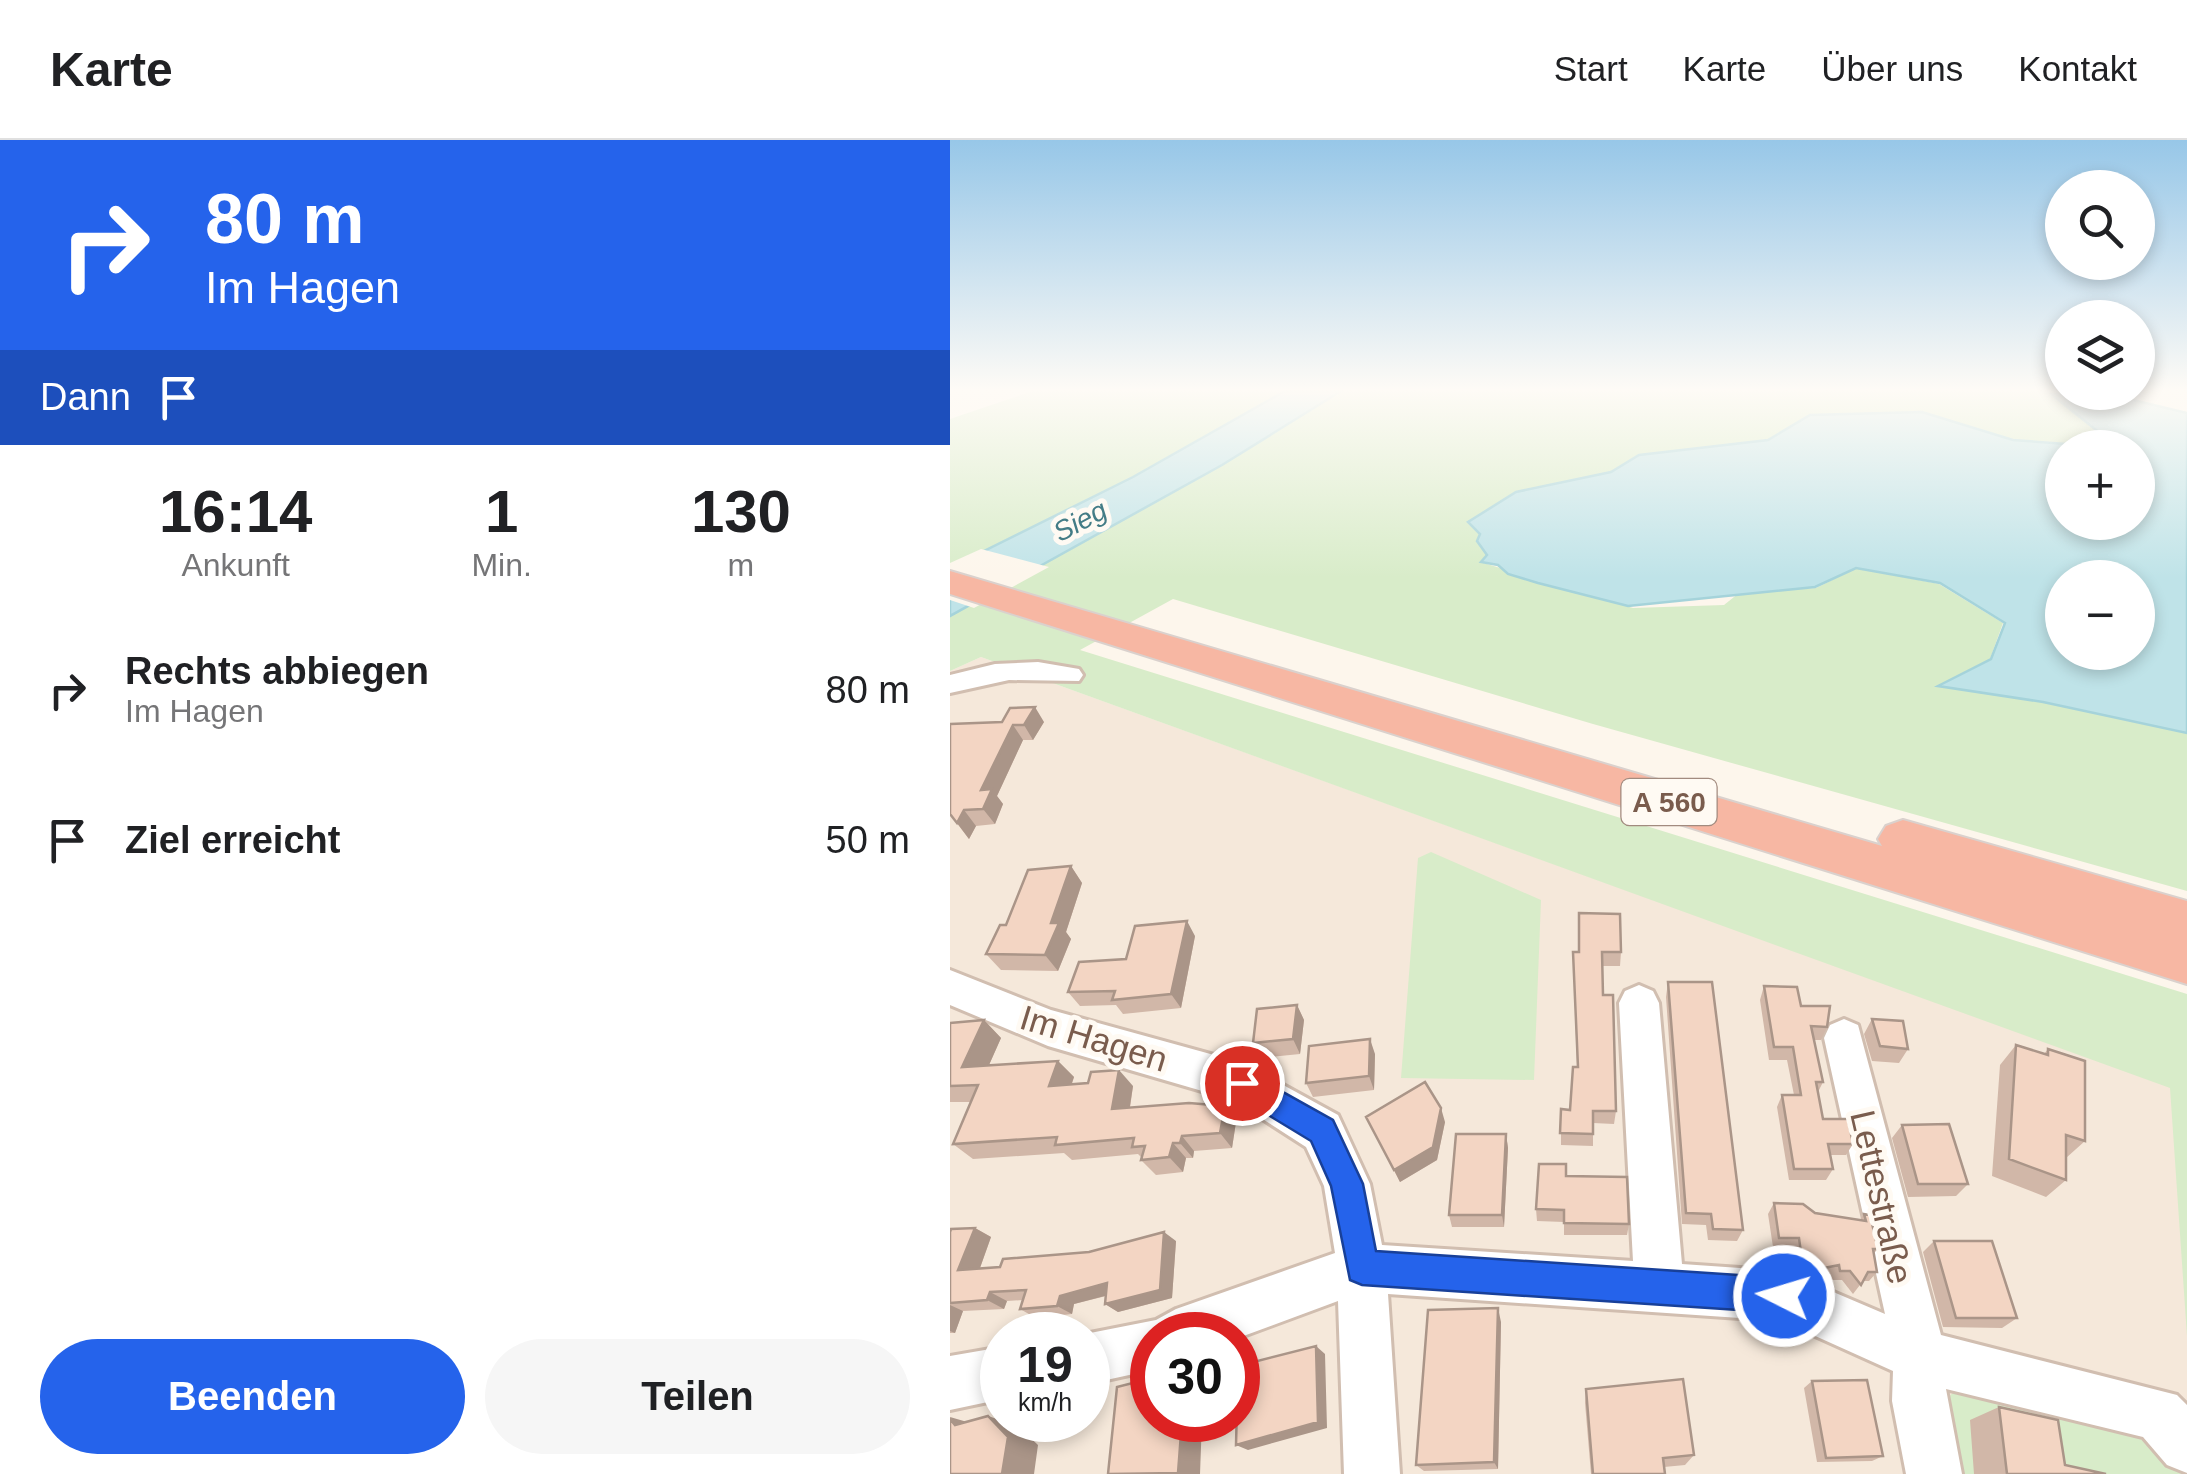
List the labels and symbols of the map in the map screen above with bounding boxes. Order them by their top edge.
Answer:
water label: Sieg [1048,494,1112,548]
road number: A 560 [1622,779,1716,825]
street label: Im Hagen [1016,997,1172,1079]
pin [1200,1041,1285,1126]
street label: Lettestraße [1843,1106,1921,1288]
position arrow [1732,1244,1836,1348]
speed limit sign: 30 [1130,1312,1260,1442]

